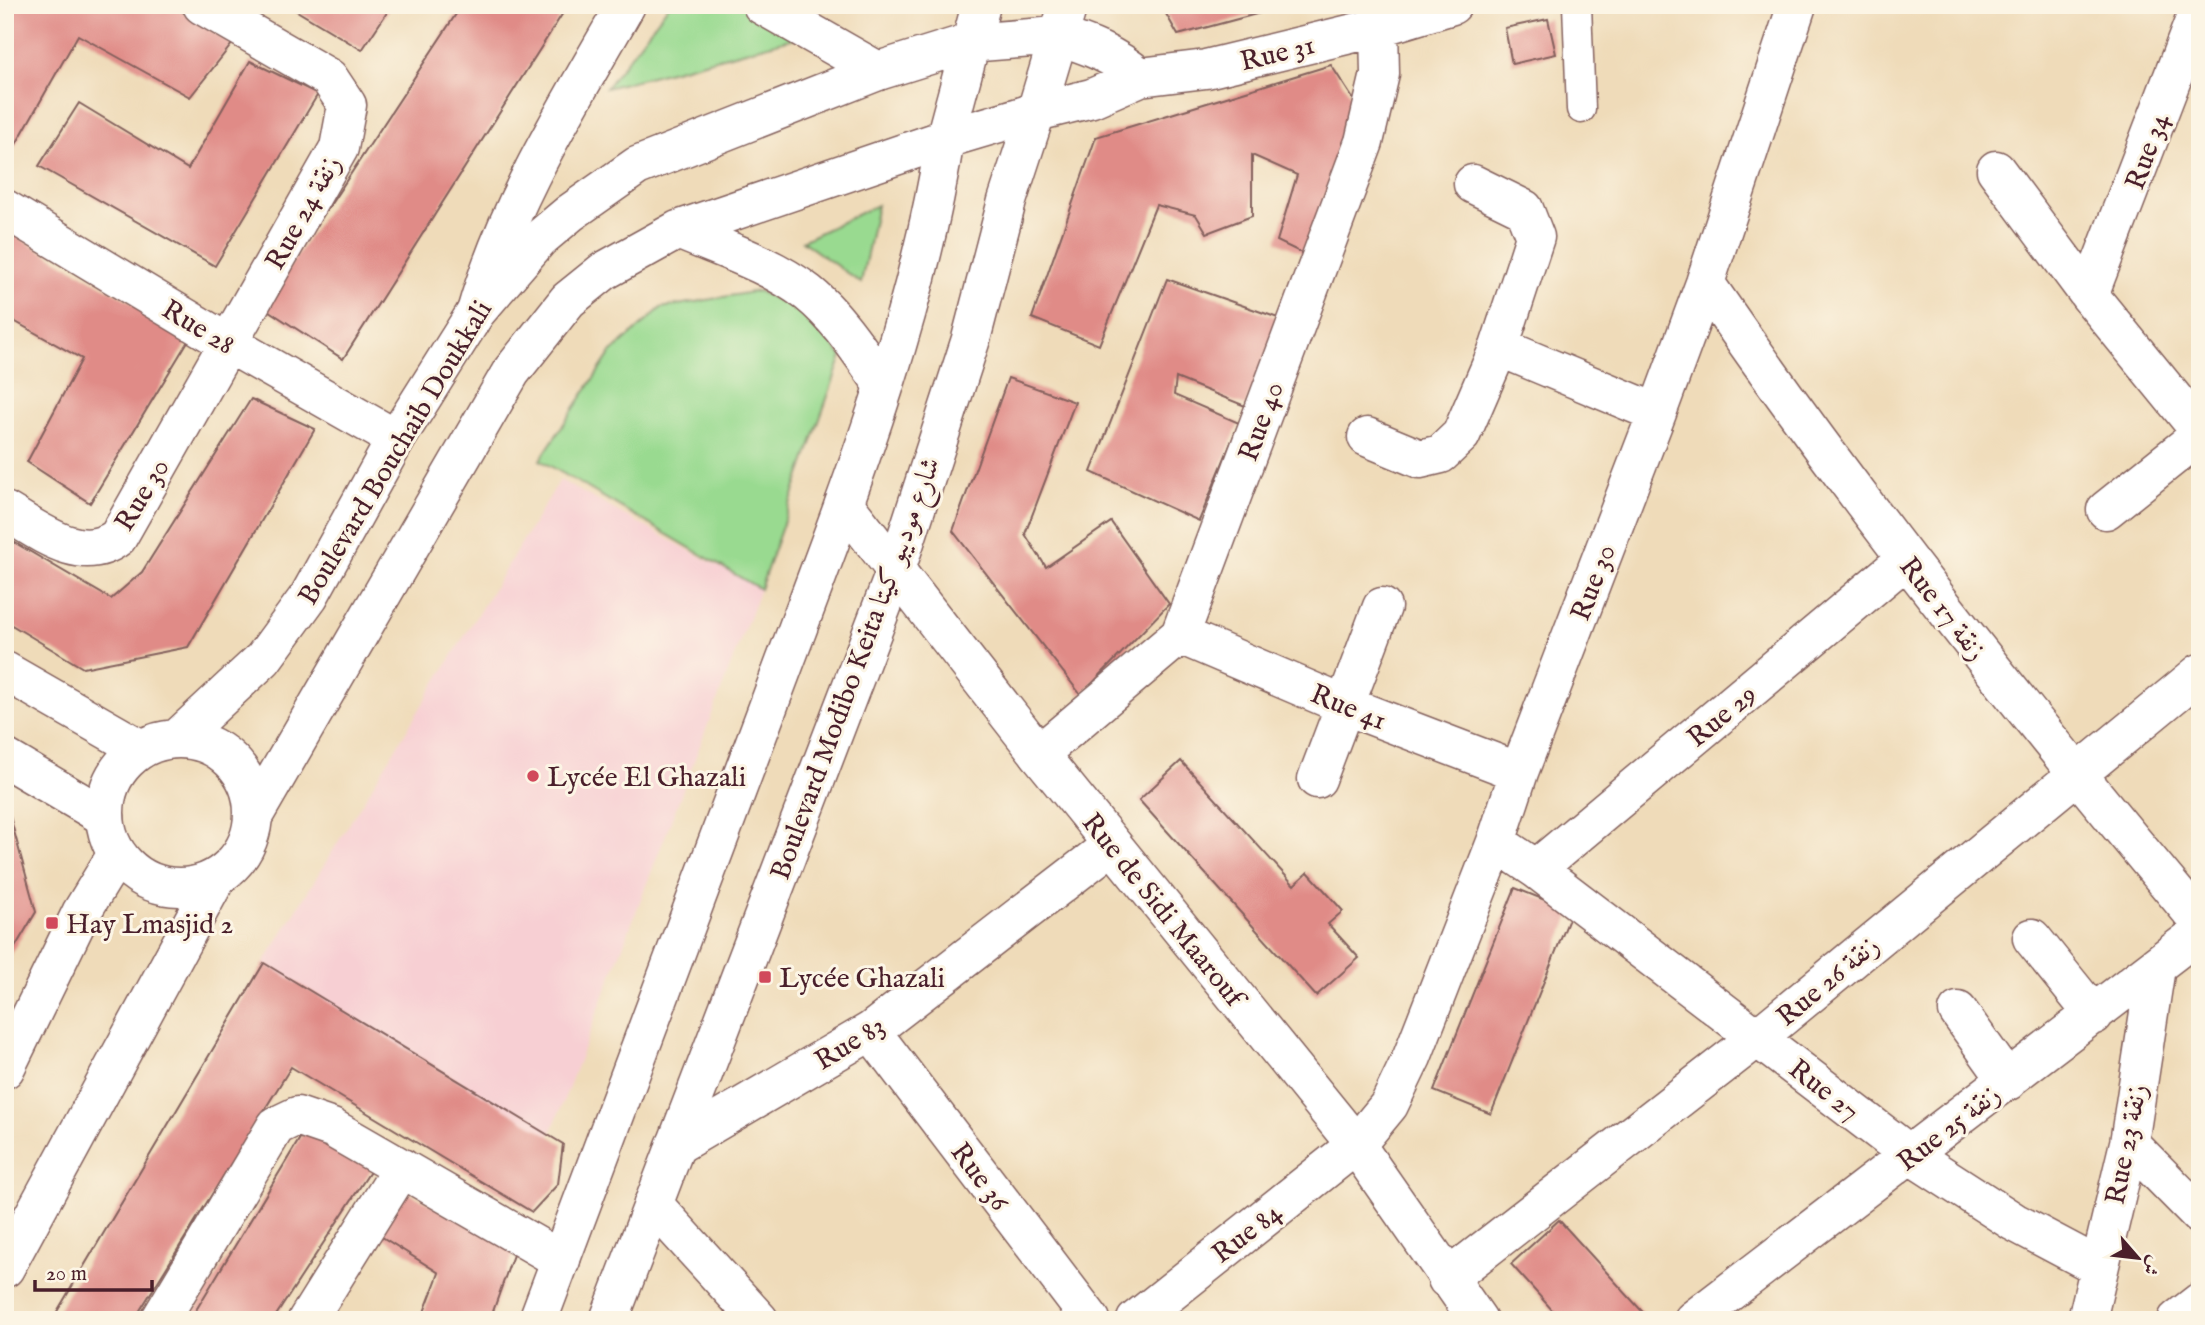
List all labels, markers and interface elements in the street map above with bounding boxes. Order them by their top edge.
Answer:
street label: Rue 31 [1237,28,1318,81]
street label: Rue 34 [2118,109,2178,195]
street label: Rue 24 زنقة [259,150,350,277]
street label: Rue 28 [155,293,240,363]
street label: Boulevard Bouchaib Doukkali [291,295,501,612]
street label: Rue 40 [1232,377,1293,466]
street label: Rue 30 [108,452,178,538]
street label: Boulevard Modibo Keita شارع موديبو كيتا [763,453,953,886]
street label: Rue 30 [1564,540,1625,626]
street label: Rue 17 زنقة [1891,551,1993,668]
street label: Rue 41 [1305,677,1391,739]
street label: Rue 29 [1681,678,1765,756]
place label: Lycée El Ghazali [547,761,746,796]
marker: Lycée El Ghazali [525,768,541,784]
street label: Rue de Sidi Maarouf [1073,807,1254,1018]
place label: Hay Lmasjid 2 [66,908,233,943]
marker: Hay Lmasjid 2 [44,915,60,931]
street label: Rue 26 زنقة [1770,929,1887,1035]
place label: Lycée Ghazali [779,962,945,997]
marker: Lycée Ghazali [757,969,773,985]
street label: Rue 83 [809,1009,892,1079]
street label: Rue 27 [1781,1052,1866,1130]
street label: Rue 25 زنقة [1891,1078,2008,1180]
street label: Rue 23 زنقة [2099,1081,2156,1208]
street label: Rue 36 [942,1136,1017,1220]
street label: Rue 84 [1205,1196,1290,1272]
north arrow [2104,1224,2174,1294]
scale bar [35,1248,152,1292]
text: ش [2136,1251,2166,1279]
text: 20 m [46,1261,87,1288]

